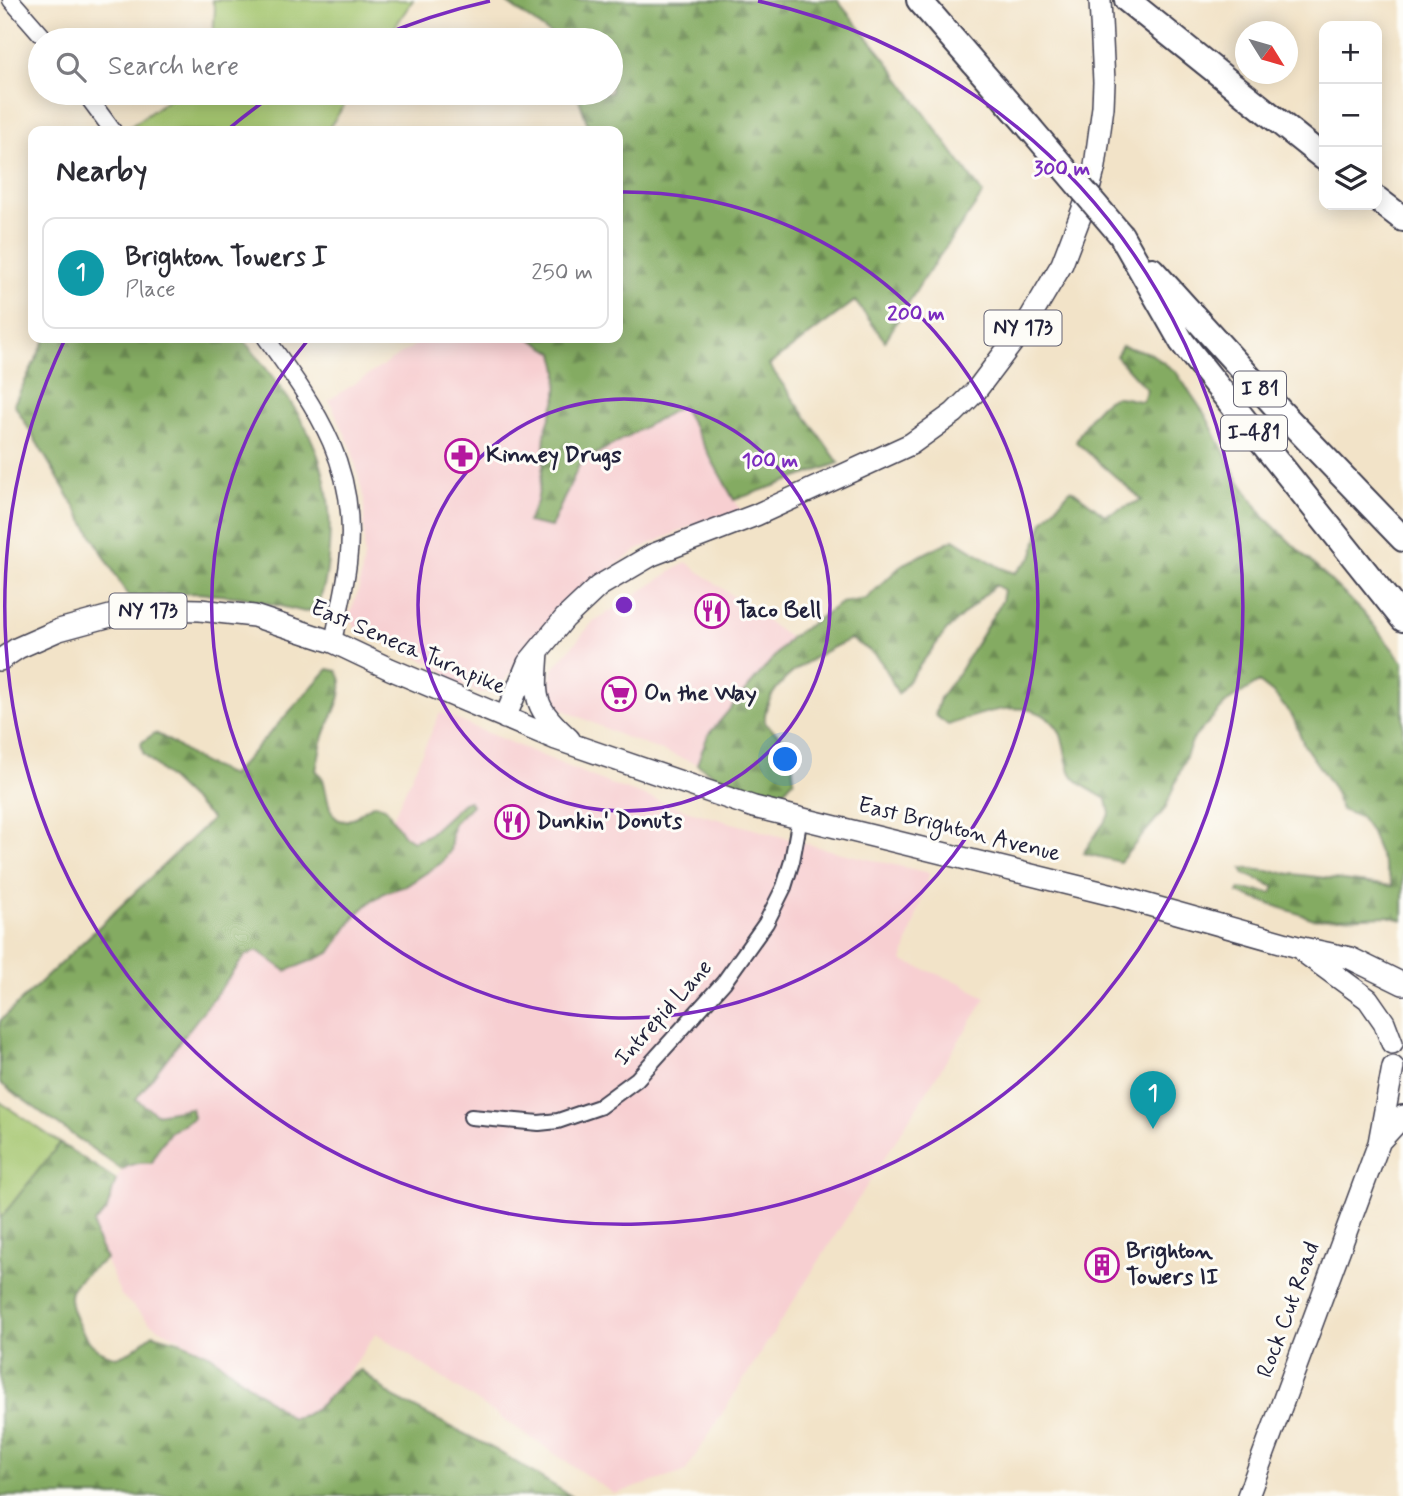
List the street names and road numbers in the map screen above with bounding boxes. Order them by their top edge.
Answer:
road number: NY 173 [984,310,1062,346]
road number: I 81 [1234,372,1286,406]
road number: I-481 [1221,416,1287,450]
street label: East Seneca Turnpike [306,593,510,703]
road number: NY 173 [110,594,186,628]
street label: East Brighton Avenue [854,790,1064,872]
street label: Intrepid Lane [608,953,720,1073]
street label: Rock Cut Road [1251,1238,1327,1382]

